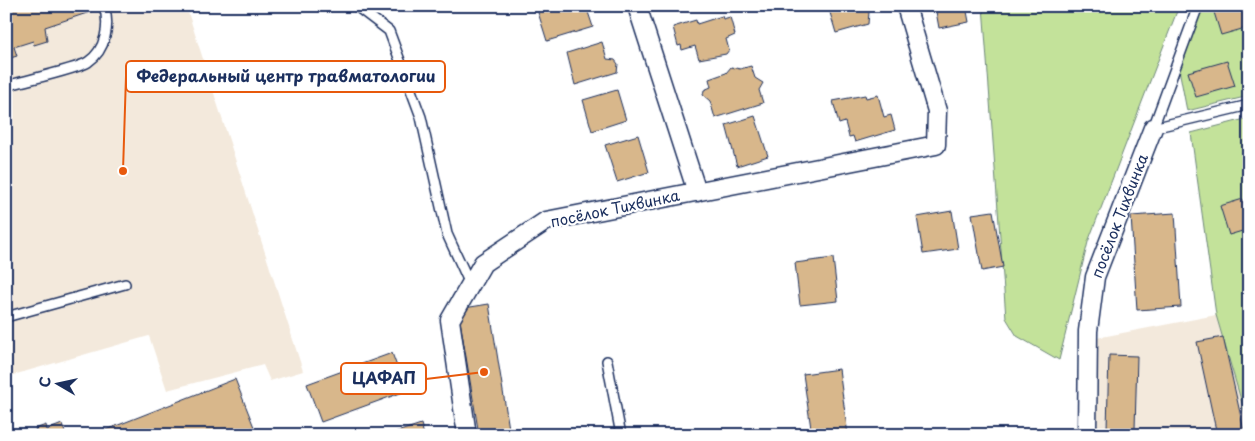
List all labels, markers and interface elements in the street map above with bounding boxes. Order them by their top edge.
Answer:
callout: Федеральный центр травматологии [126,61,445,92]
text: Федеральный центр травматологии [136,63,436,87]
street label: посёлок Тихвинка [1084,149,1153,281]
street label: посёлок Тихвинка [548,182,682,232]
north arrow [32,358,82,408]
callout: ЦАФАП [341,363,426,394]
text: ЦАФАП [352,365,416,389]
text: С [33,375,56,389]

